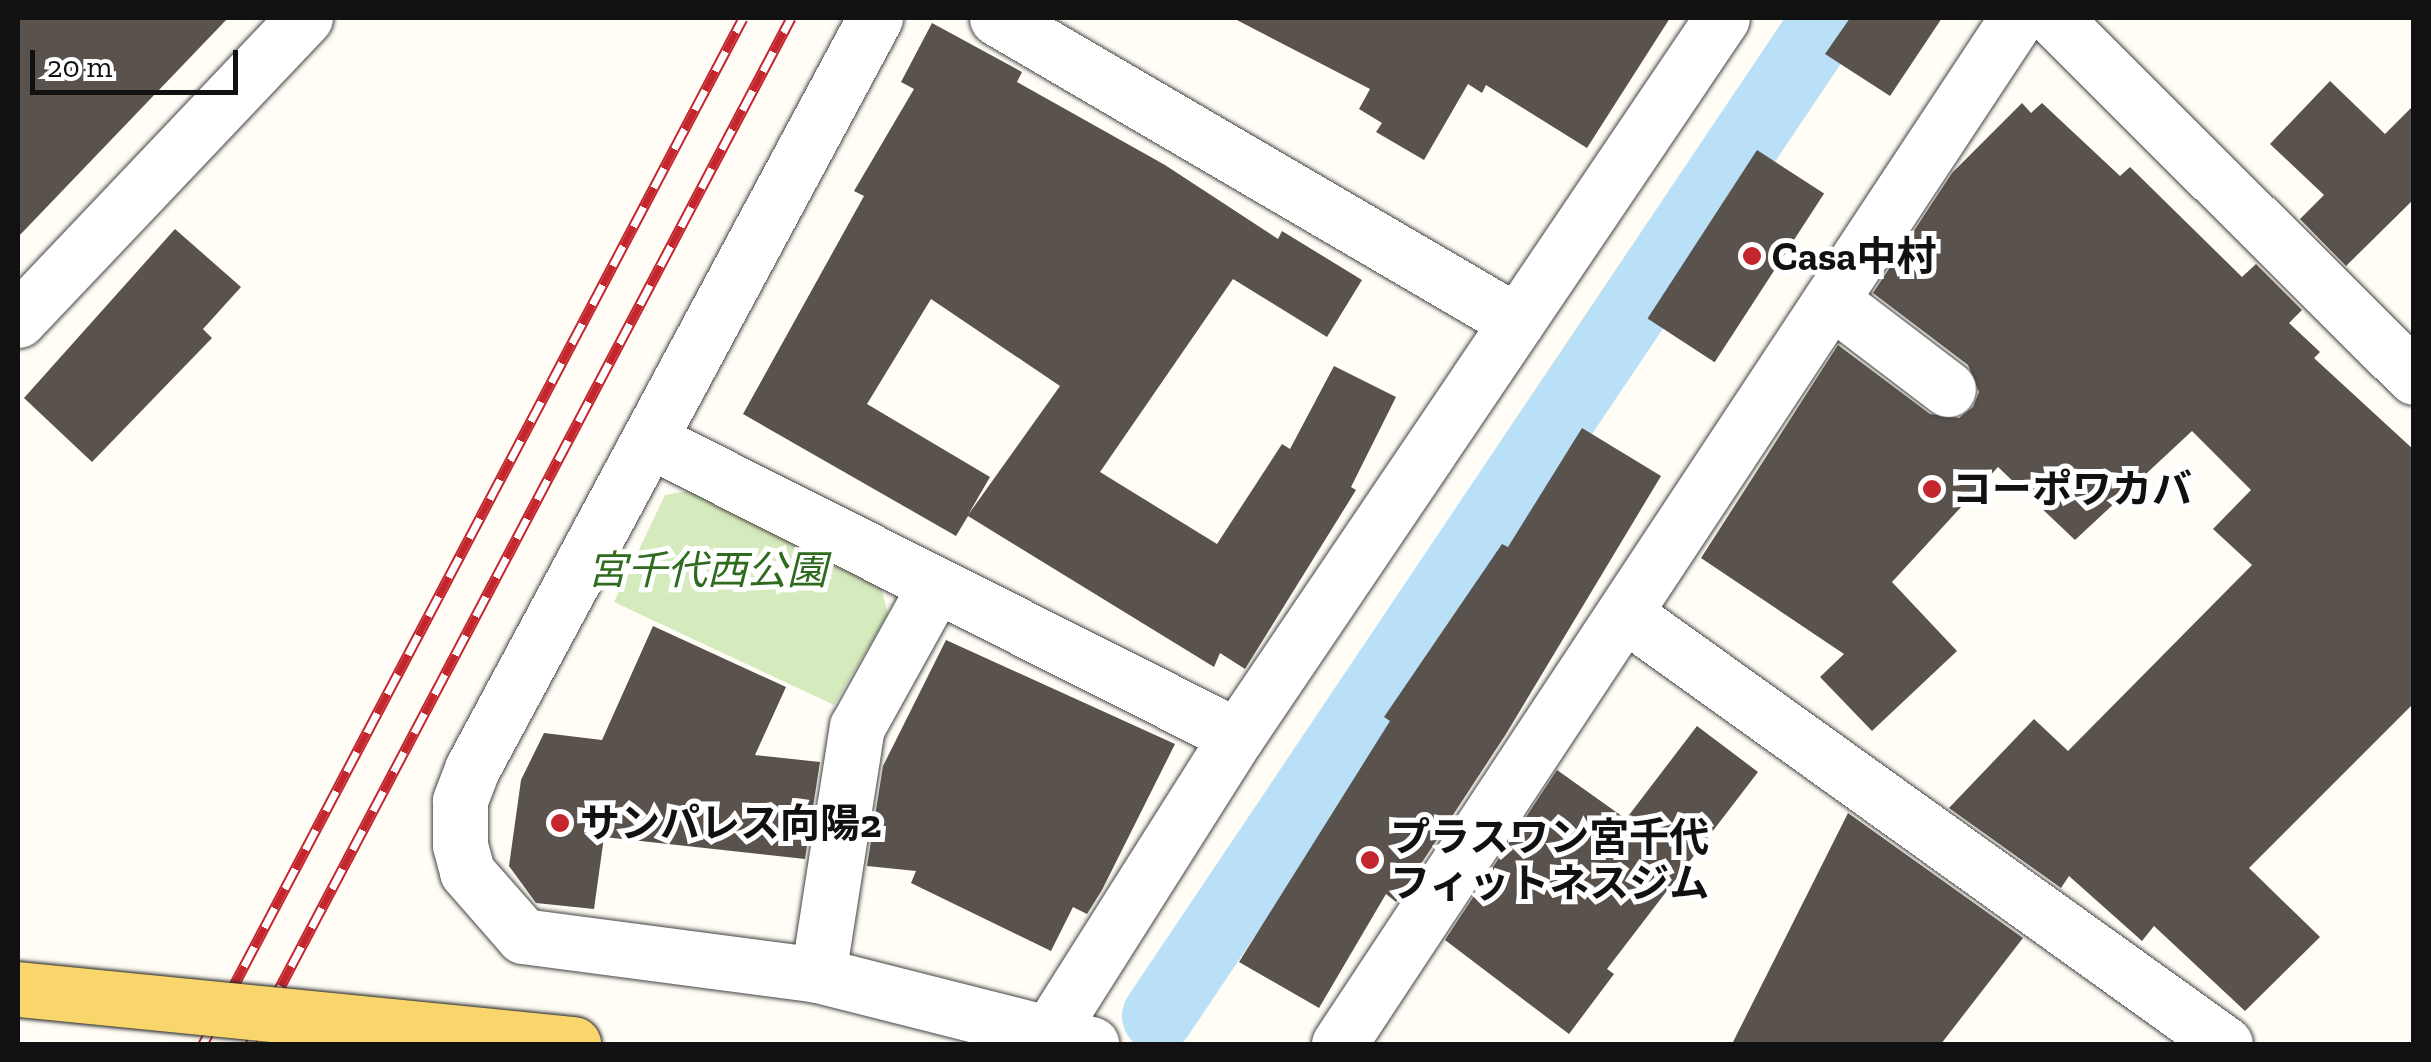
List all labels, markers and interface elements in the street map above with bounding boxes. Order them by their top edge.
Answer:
scale bar [35,30,242,92]
text: 20 m [47,49,112,85]
place label: Casa中村 [1772,232,1937,280]
marker: Casa中村 [1741,245,1763,267]
place label: コーポワカバ [1952,465,2192,513]
marker: コーポワカバ [1921,478,1943,500]
park label: 宮千代西公園 [587,546,827,594]
place label: サンパレス向陽2 [580,799,881,847]
marker: サンパレス向陽2 [549,812,571,834]
place label: プラスワン宮千代 フィットネスジム [1390,813,1710,907]
marker: プラスワン宮千代 フィットネスジム [1359,849,1381,871]

